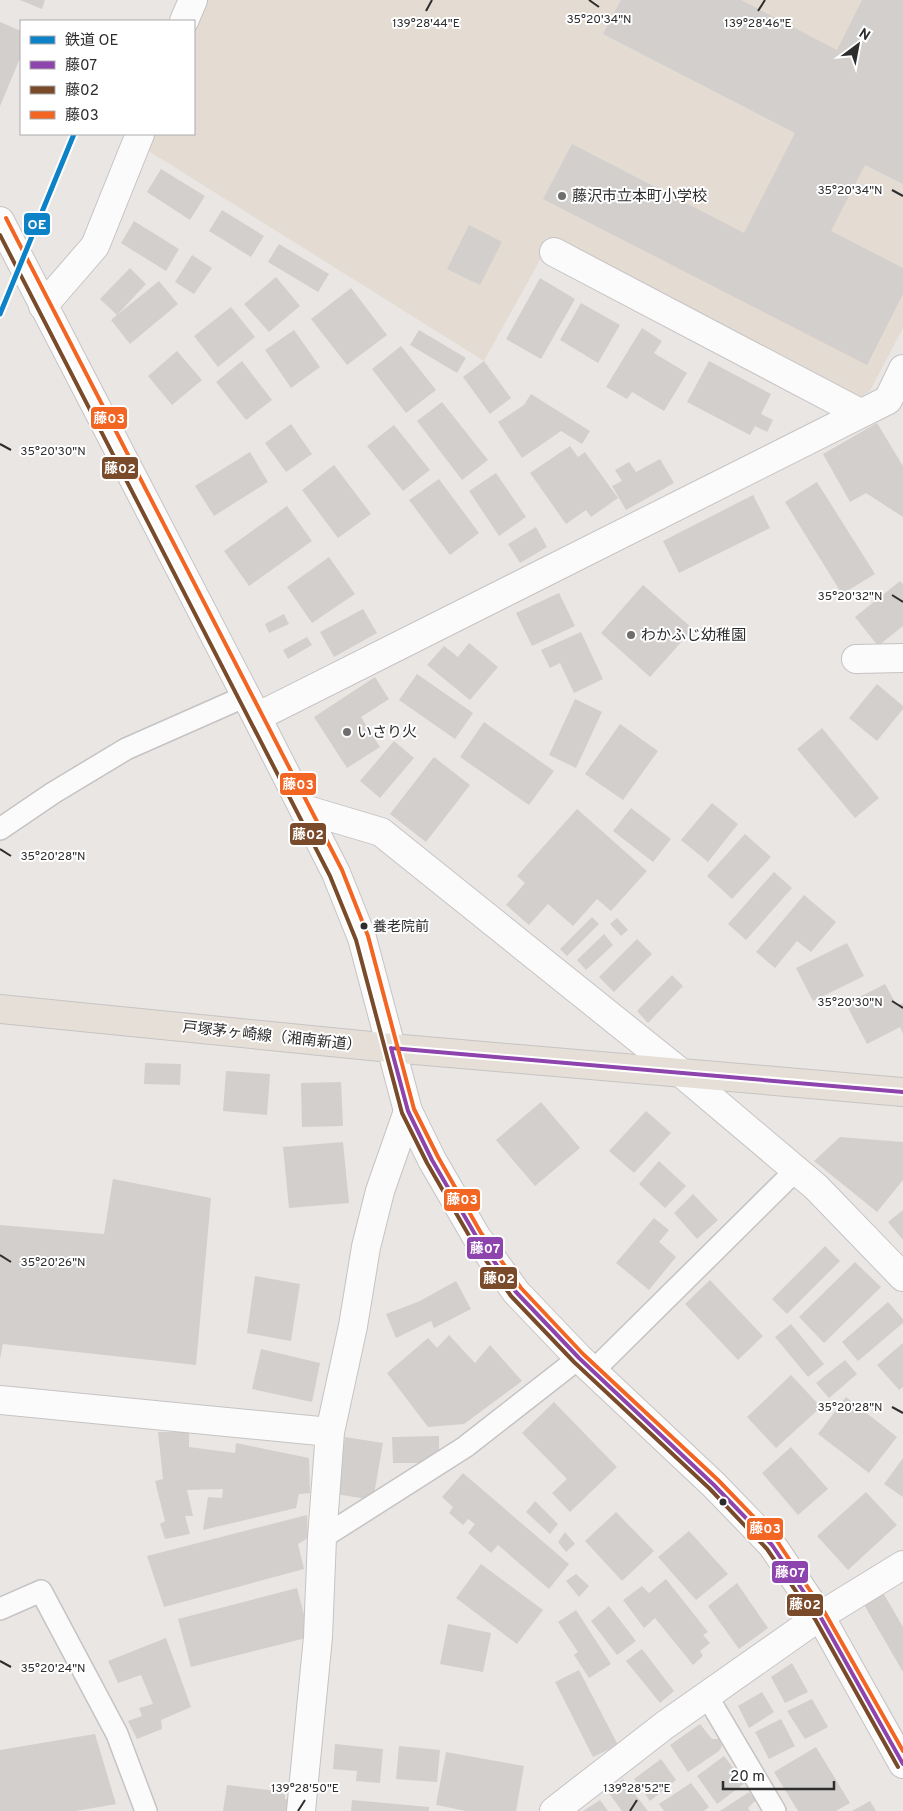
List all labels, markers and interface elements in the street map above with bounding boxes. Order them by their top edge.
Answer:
text: 35°20'34"N [566,12,632,28]
text: 139°28'44"E [392,16,460,32]
text: 139°28'46"E [724,16,792,32]
legend [20,20,195,135]
north arrow [833,20,883,70]
text: N [855,25,873,45]
text: 鉄道 OE [65,32,118,51]
text: 藤07 [65,57,97,76]
text: 藤02 [65,82,99,101]
text: 藤03 [65,107,99,126]
text: 35°20'34"N [817,183,883,199]
place label: 藤沢市立本町小学校 [572,188,707,207]
marker: 藤沢市立本町小学校 [556,190,568,202]
line badge: OE [23,212,51,236]
text: OE [28,217,47,234]
line badge: 藤03 [90,406,128,430]
text: 藤03 [93,411,125,428]
text: 35°20'30"N [20,444,86,460]
line badge: 藤02 [101,456,139,480]
text: 藤02 [104,461,136,478]
text: 35°20'32"N [818,589,882,605]
place label: わかふじ幼稚園 [641,627,746,646]
marker: わかふじ幼稚園 [625,629,637,641]
place label: いさり火 [357,724,417,743]
marker: いさり火 [341,726,353,738]
line badge: 藤03 [279,772,317,796]
text: 藤03 [282,777,314,794]
line badge: 藤02 [289,822,327,846]
text: 藤02 [292,827,324,844]
text: 35°20'28"N [20,849,86,865]
place label: 養老院前 [373,918,429,936]
marker: 養老院前 [359,921,369,931]
text: 35°20'30"N [817,995,883,1011]
street label: 戸塚茅ヶ崎線（湘南新道） [181,1019,362,1056]
line badge: 藤03 [443,1188,481,1212]
text: 藤03 [446,1192,478,1209]
line badge: 藤07 [466,1236,504,1260]
text: 藤07 [470,1241,500,1258]
text: 35°20'26"N [20,1255,86,1271]
line badge: 藤02 [479,1266,518,1290]
text: 藤02 [483,1271,515,1288]
text: 35°20'28"N [817,1400,883,1416]
unlabelled marker [718,1497,728,1507]
line badge: 藤03 [746,1517,784,1541]
text: 藤03 [749,1521,781,1538]
line badge: 藤07 [771,1560,809,1584]
text: 藤07 [775,1565,805,1582]
line badge: 藤02 [786,1593,824,1617]
text: 藤02 [789,1597,821,1614]
text: 35°20'24"N [20,1661,86,1677]
scale bar [723,1758,834,1790]
text: 20 m [730,1768,765,1787]
text: 139°28'50"E [271,1781,339,1797]
text: 139°28'52"E [603,1781,671,1797]

